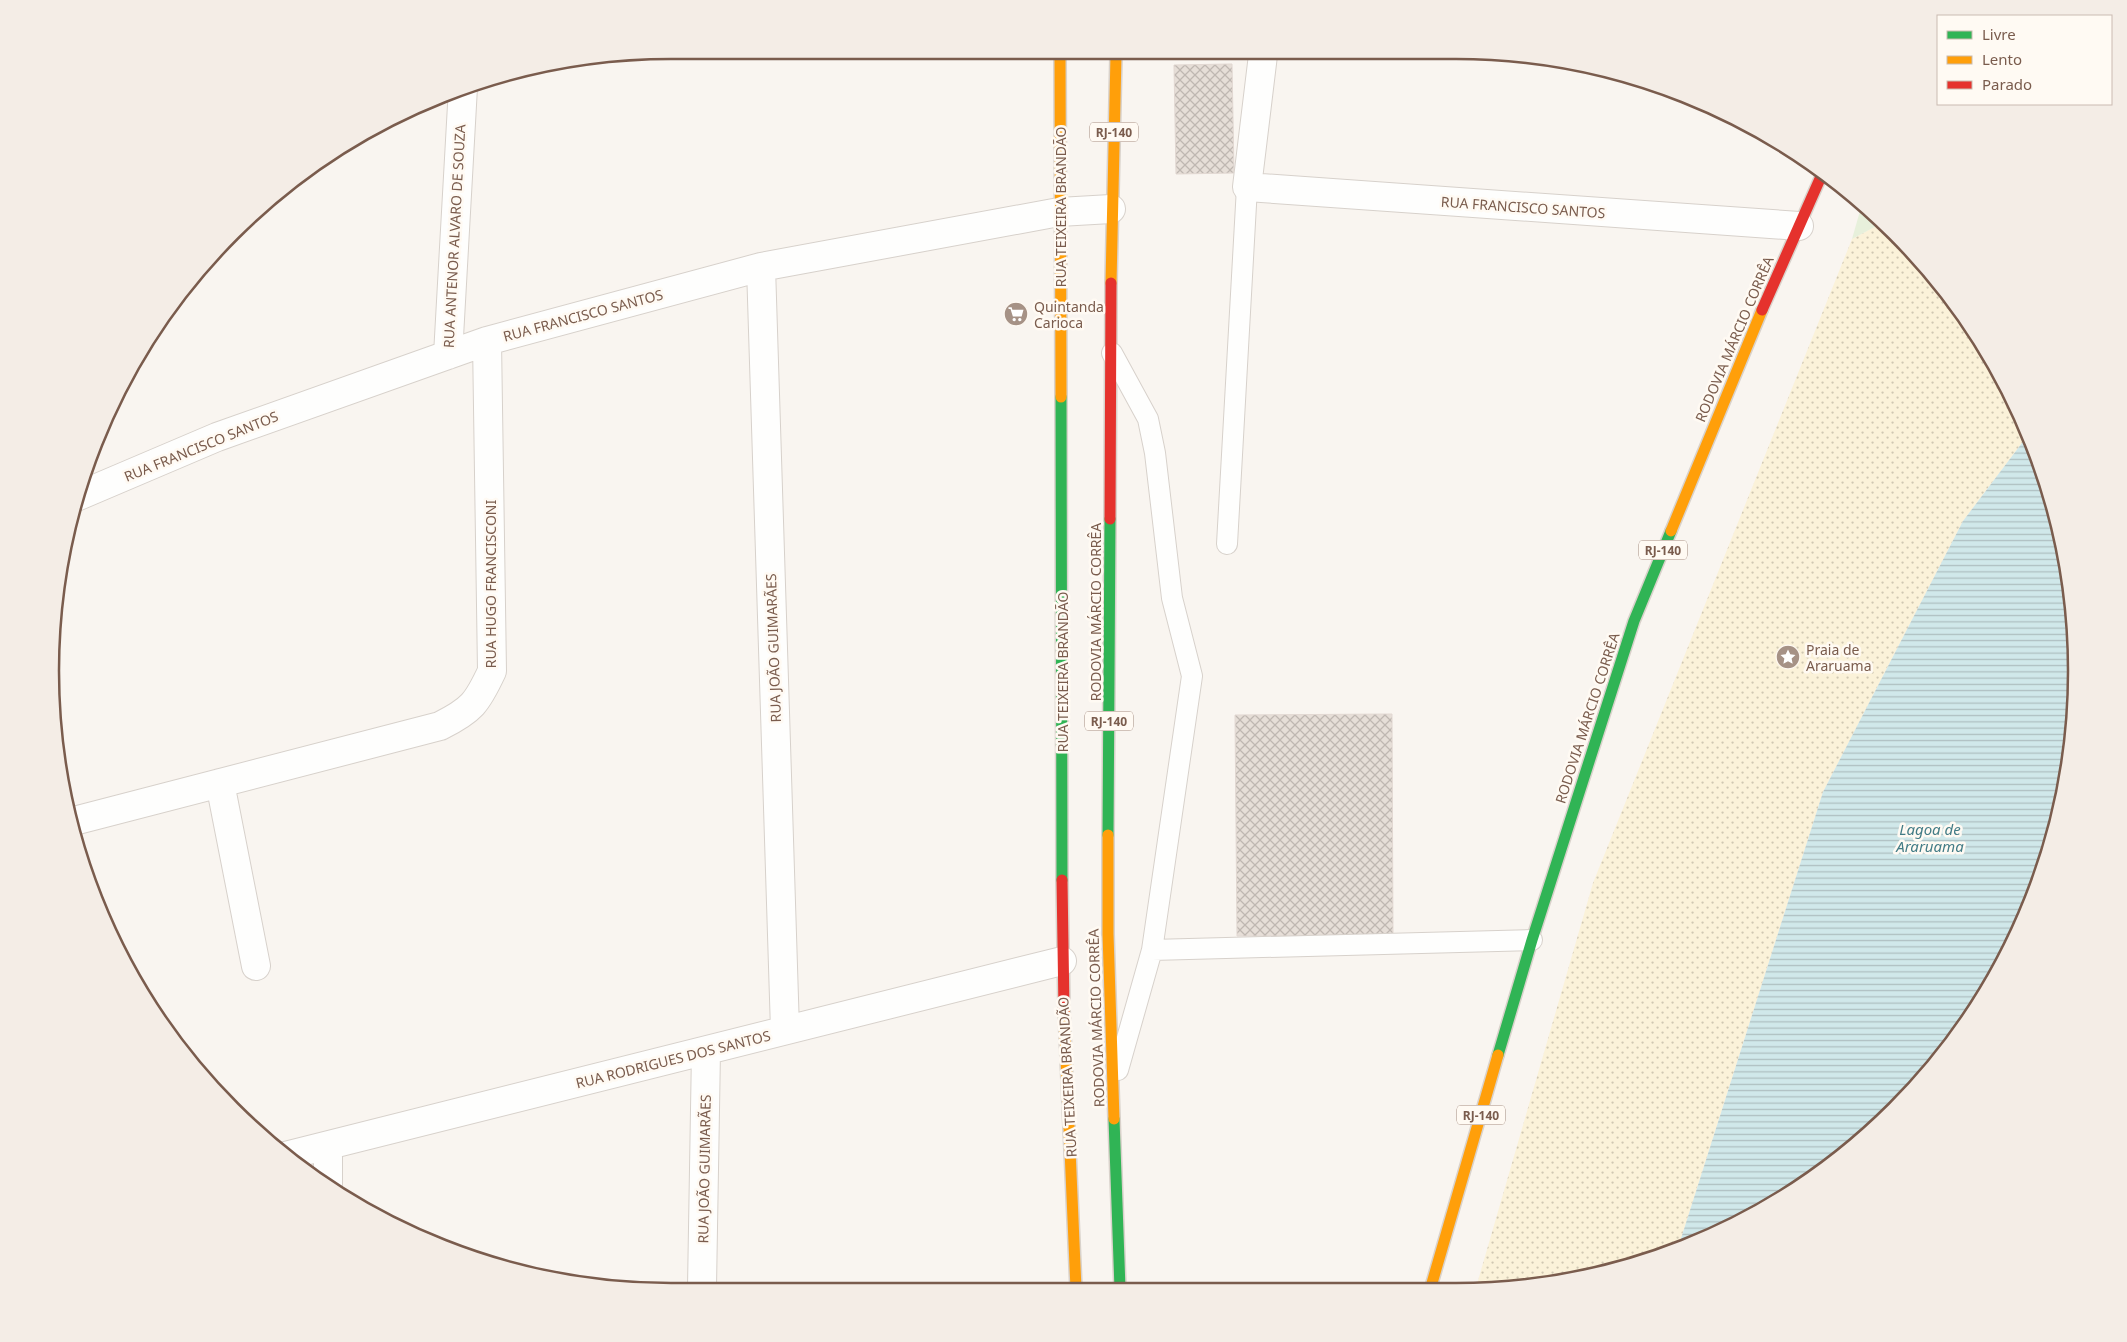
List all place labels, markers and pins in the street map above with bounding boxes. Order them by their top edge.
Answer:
place label: Quintanda Carioca [1034,297,1104,332]
supermarket icon: Quintanda Carioca [1003,301,1029,327]
place label: Praia de Araruama [1806,640,1872,675]
place icon: Praia de Araruama [1775,644,1801,670]

